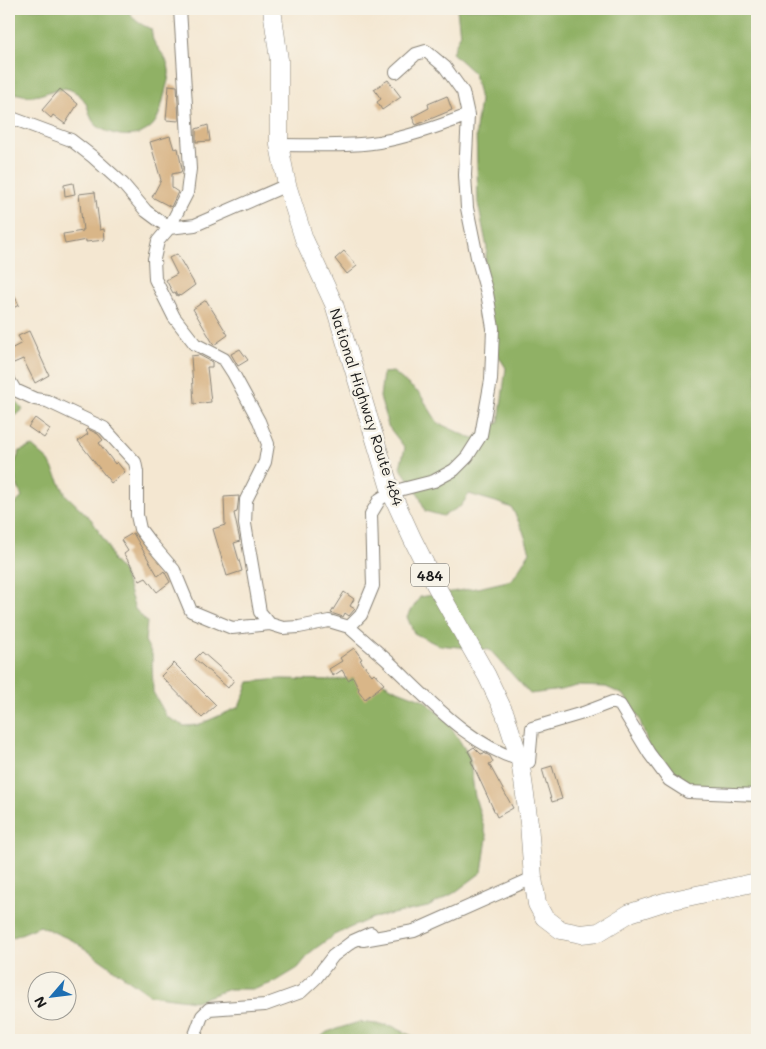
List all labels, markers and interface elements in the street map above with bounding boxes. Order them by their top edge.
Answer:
street label: National Highway Route 484 [326,306,409,509]
road number: 484 [411,564,449,586]
north arrow [28,972,78,1022]
text: N [29,993,51,1011]

